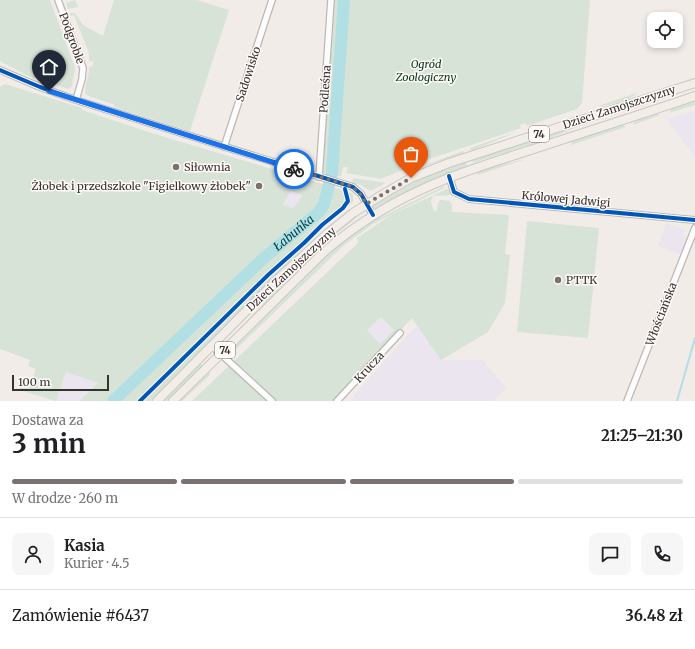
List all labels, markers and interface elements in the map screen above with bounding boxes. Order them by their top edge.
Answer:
street label: Podgroble [56,10,88,66]
map controls [647,12,683,48]
button: locate [647,12,683,48]
street label: Sadowisko [233,44,264,103]
pin [32,50,66,91]
icon: home [38,56,60,78]
park label: Ogród Zoologiczny [395,57,456,84]
street label: Podleśna [316,64,334,113]
street label: Dzieci Zamojszczyzny [561,82,678,132]
road number: 74 [529,126,549,142]
pin [394,137,428,178]
icon: bag [400,143,422,165]
courier [274,149,314,189]
icon: bike [283,158,305,180]
place label: Siłownia [184,160,230,174]
marker: Siłownia [171,162,181,172]
place label: Żłobek i przedszkole "Figielkowy żłobek" [32,179,251,193]
marker: Żłobek i przedszkole "Figielkowy żłobek" [254,181,264,191]
street label: Królowej Jadwigi [521,188,611,210]
water label: Łabuńka [270,211,317,254]
street label: Dzieci Zamojszczyzny [243,223,339,314]
place label: PTTK [566,273,597,287]
marker: PTTK [553,275,563,285]
street label: Włościańska [642,280,680,349]
road number: 74 [215,342,235,358]
street label: Krucza [351,348,387,385]
scale bar [12,373,109,392]
text: 100 m [18,375,50,389]
text: Dostawa za [12,412,83,429]
text: 21:25–21:30 [601,426,683,445]
text: 3 min [12,427,86,460]
text: W drodze · 260 m [12,490,118,507]
button: person [12,533,54,575]
button: chat [589,533,631,575]
button: phone [641,533,683,575]
text: Kasia [64,536,105,555]
text: Kurier · 4.5 [64,555,130,572]
text: Zamówienie #6437 [12,606,149,625]
text: 36.48 zł [625,606,683,625]

